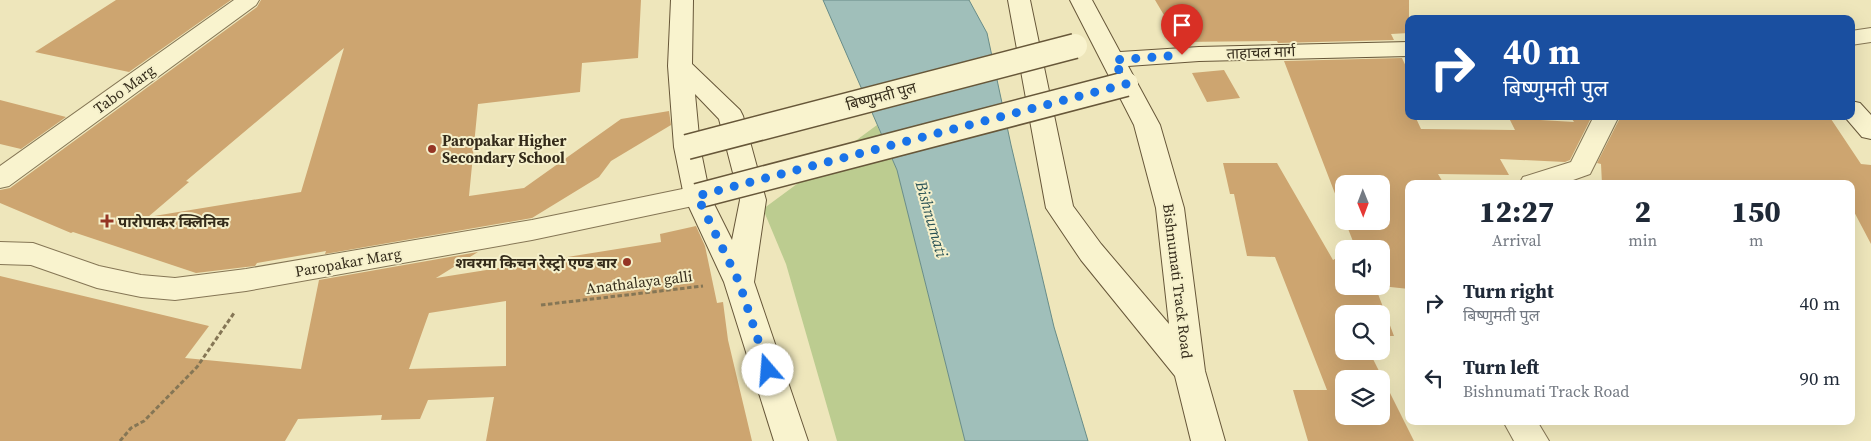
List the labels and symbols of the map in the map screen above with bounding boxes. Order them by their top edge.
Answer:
pin [1161,4,1203,55]
street label: ताहाचल मार्ग [1226,40,1297,64]
street label: Tabo Marg [89,59,159,118]
street label: बिष्णुमती पुल [844,76,919,115]
place label: Paropakar Higher Secondary School [442,130,566,168]
marker: Paropakar Higher Secondary School [426,143,438,155]
north arrow [1335,175,1390,230]
water label: Bishnumati [910,177,953,260]
street label: Bishnumati Track Road [1158,202,1198,360]
place label: पारोपाकर क्लिनिक [118,211,230,232]
marker: पारोपाकर क्लिनिक [100,214,114,228]
street label: Paropakar Marg [293,242,403,282]
place label: शवरमा किचन रेस्ट्रो एण्ड बार [455,252,617,273]
marker: शवरमा किचन रेस्ट्रो एण्ड बार [621,256,633,268]
street label: Anathalaya galli [585,265,693,299]
position arrow [741,343,793,395]

